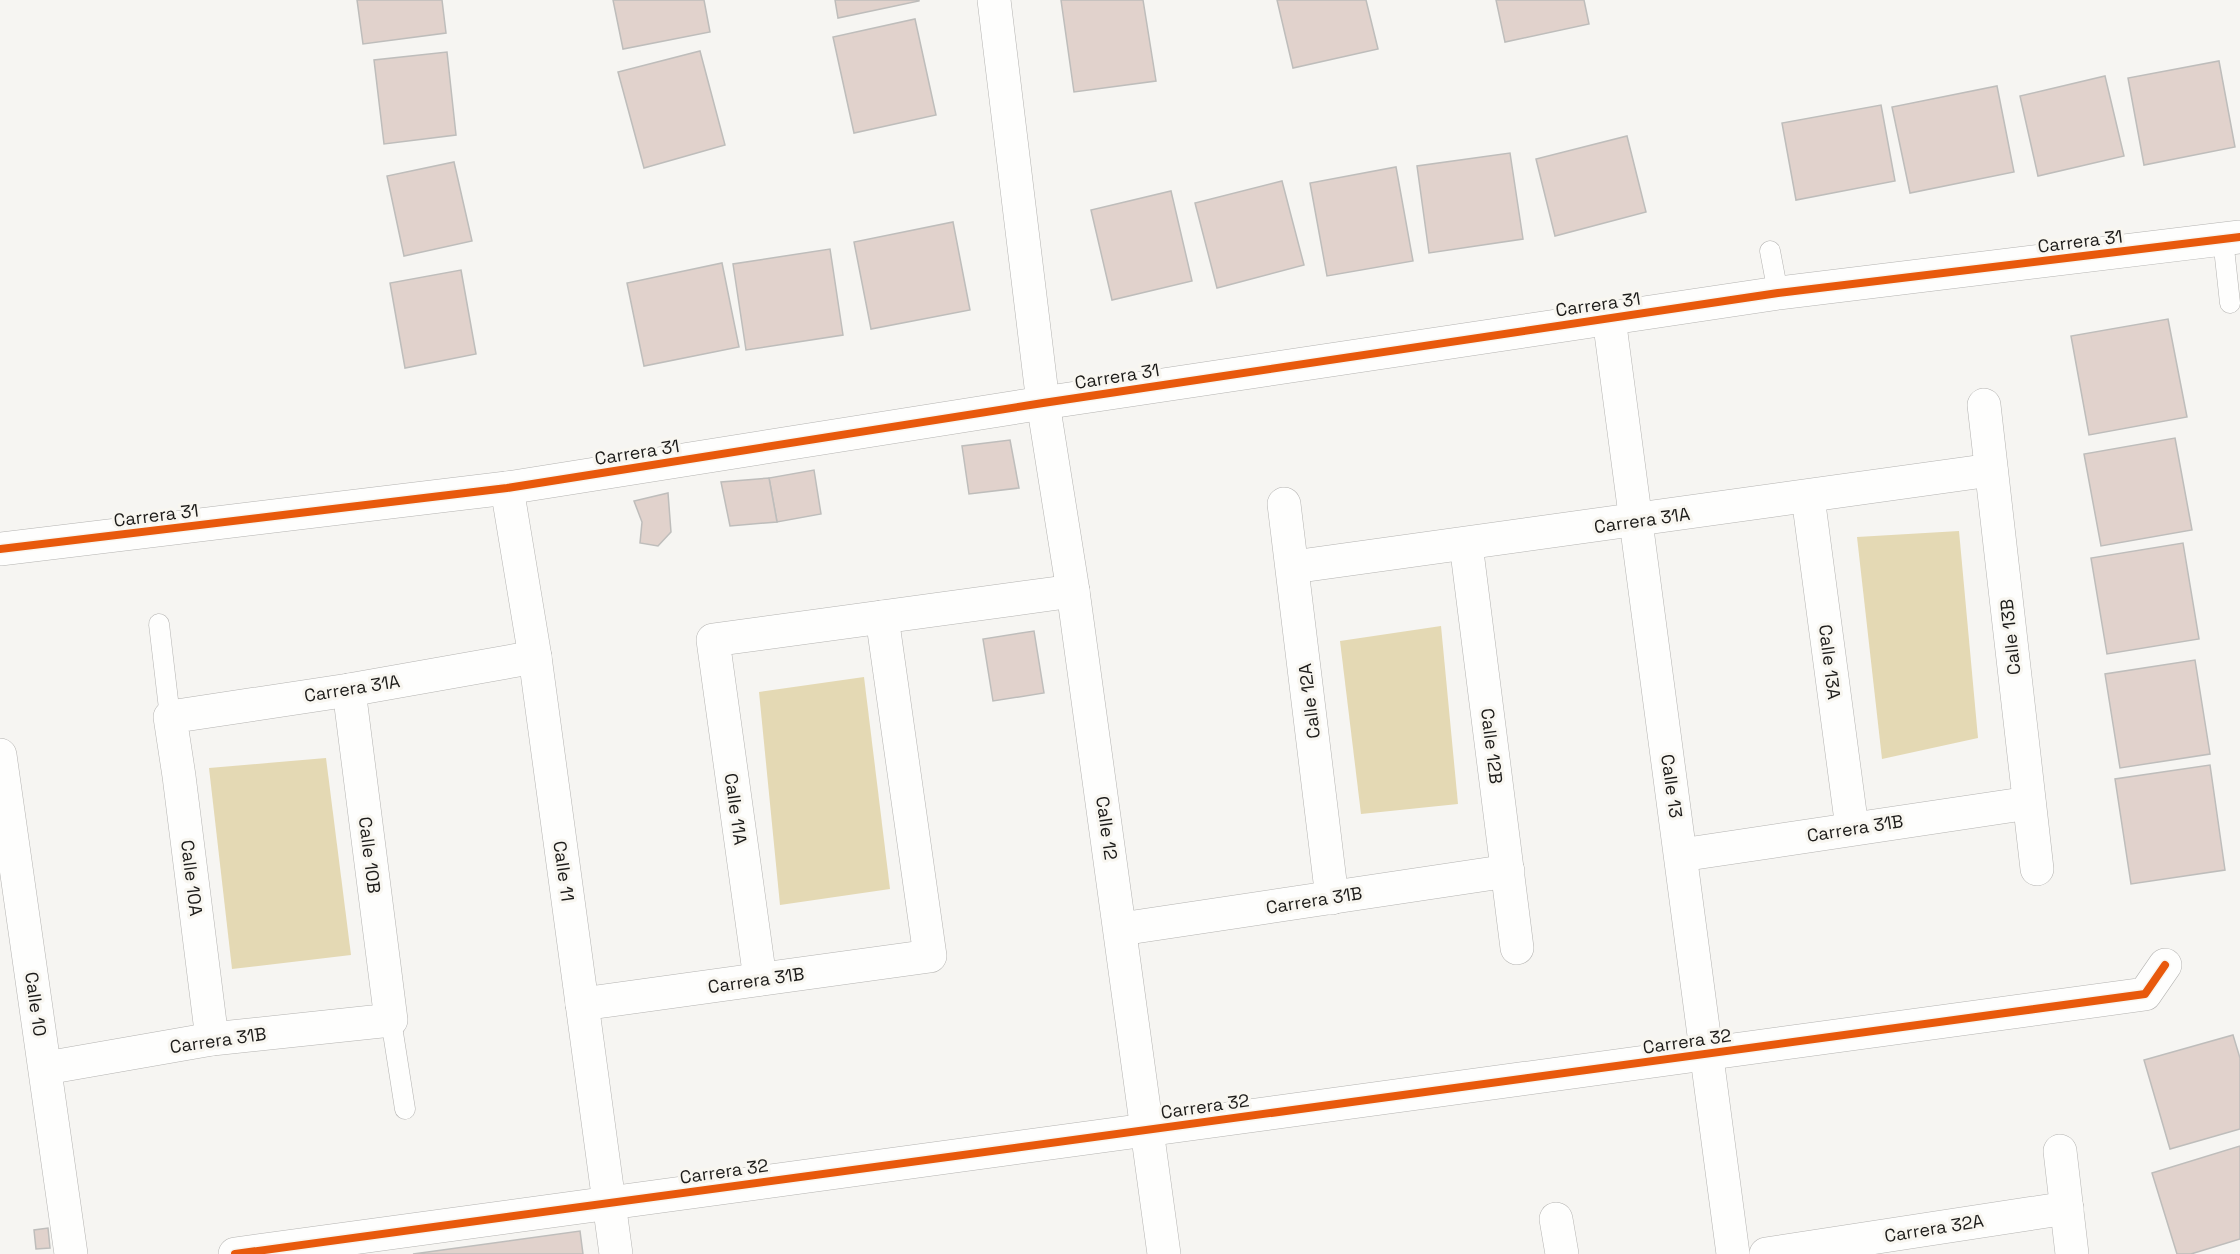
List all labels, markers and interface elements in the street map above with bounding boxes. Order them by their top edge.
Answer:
street label: Carrera 31 [2036,224,2124,258]
street label: Carrera 31 [1554,287,1642,321]
street label: Carrera 31 [1073,358,1161,394]
street label: Carrera 31 [593,434,681,470]
street label: Carrera 31 [112,498,200,532]
street label: Carrera 31A [1592,502,1692,538]
street label: Calle 13B [1995,598,2025,676]
street label: Calle 13A [1814,623,1846,701]
street label: Calle 12A [1293,662,1325,740]
street label: Carrera 31A [302,669,402,707]
street label: Calle 12B [1476,707,1508,785]
street label: Calle 13 [1656,753,1688,819]
street label: Calle 11A [720,772,752,846]
street label: Calle 12 [1091,795,1123,861]
street label: Carrera 31B [1805,809,1905,847]
street label: Calle 10B [354,815,386,895]
street label: Calle 10A [176,839,208,917]
street label: Calle 11 [548,839,580,903]
street label: Carrera 31B [1264,881,1364,919]
street label: Carrera 31B [706,962,806,998]
street label: Calle 10 [20,970,52,1038]
street label: Carrera 31B [168,1022,268,1058]
street label: Carrera 32 [1641,1023,1733,1059]
street label: Carrera 32 [1159,1088,1251,1124]
street label: Carrera 32 [678,1153,770,1189]
street label: Carrera 32A [1883,1209,1985,1247]

